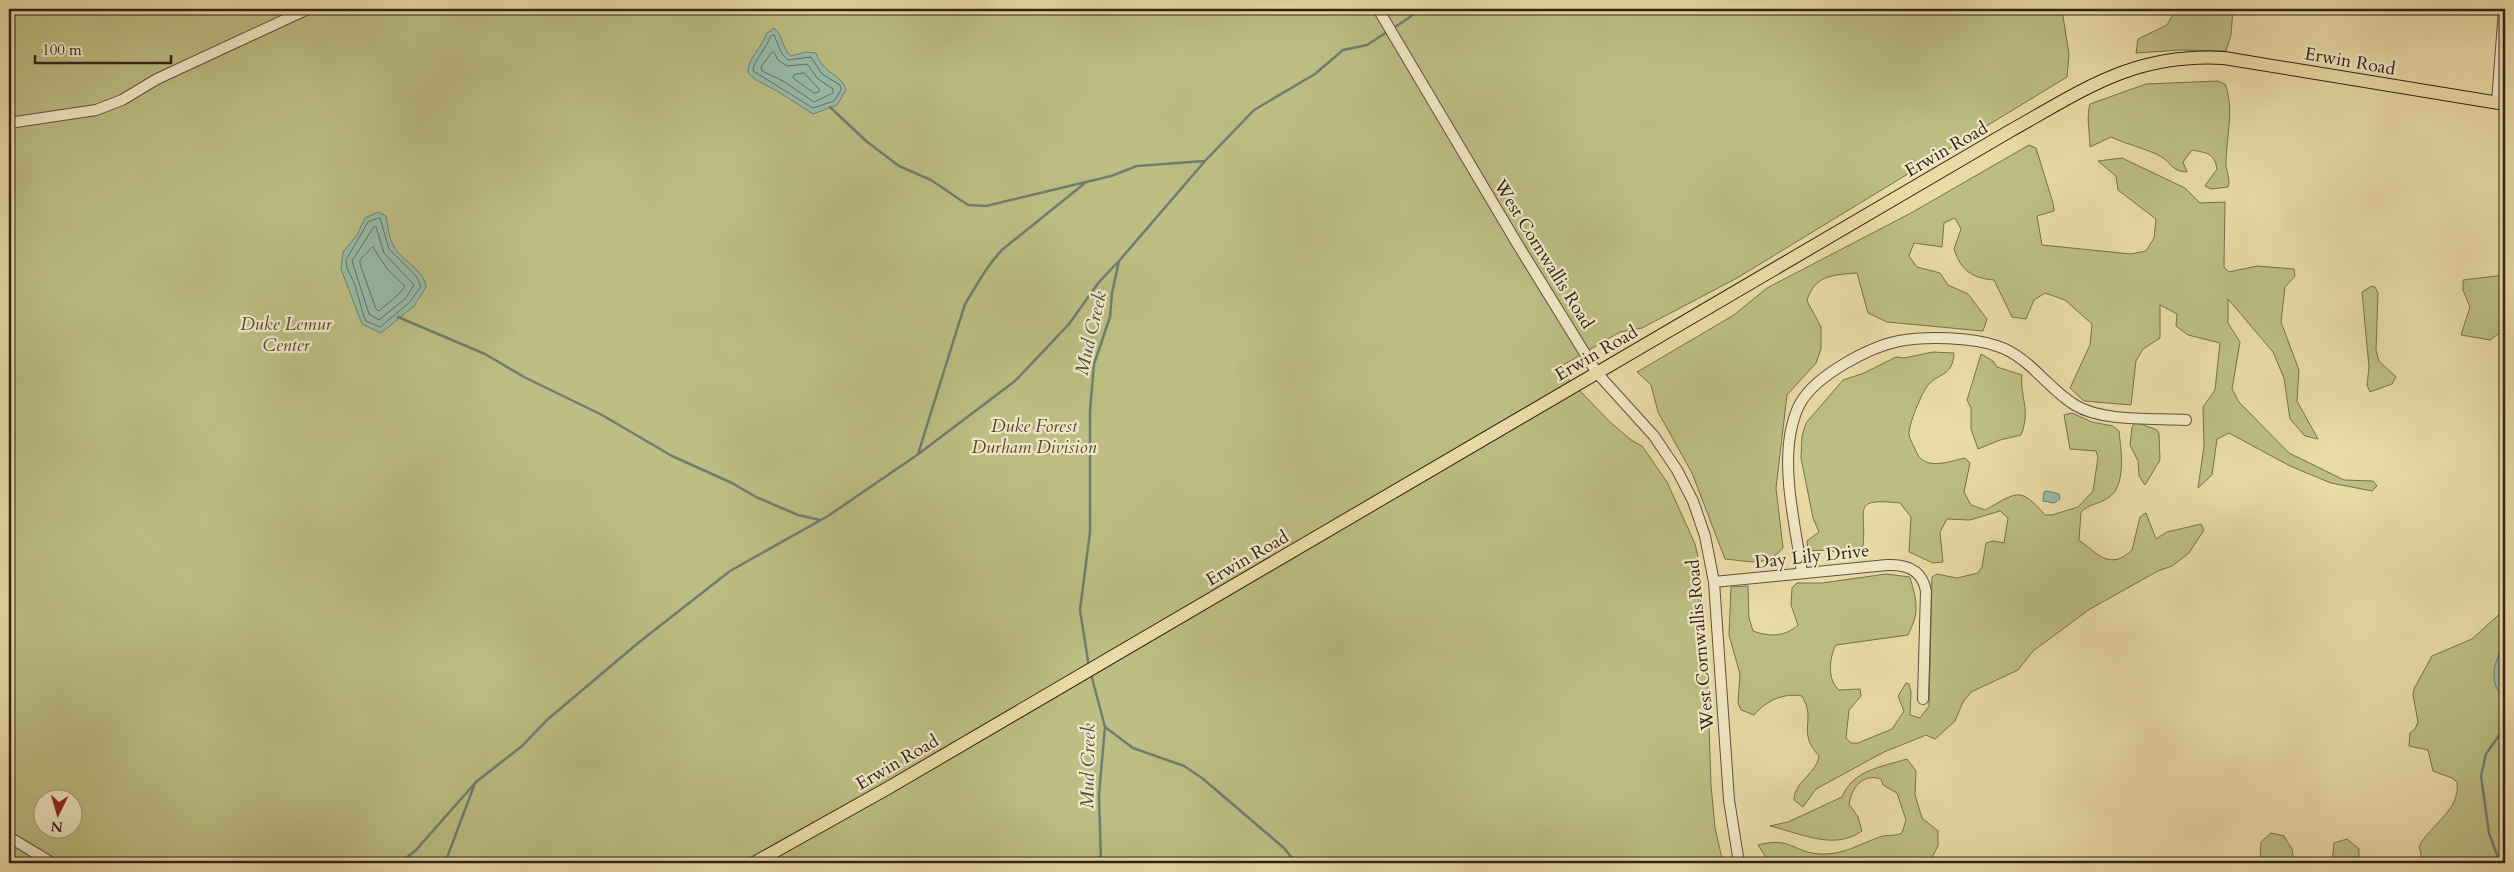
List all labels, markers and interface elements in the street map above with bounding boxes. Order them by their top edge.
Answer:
scale bar [35,32,171,64]
text: 100 m [42,40,82,60]
street label: Erwin Road [2303,41,2398,82]
street label: Erwin Road [1900,115,1993,183]
street label: West Cornwallis Road [1487,174,1600,334]
water label: Mud Creek [1069,288,1113,378]
park label: Duke Lemur Center [240,312,333,358]
street label: Erwin Road [1550,319,1643,387]
park label: Duke Forest Durham Division [972,414,1097,460]
street label: Erwin Road [1201,524,1294,592]
street label: Day Lily Drive [1753,538,1871,575]
street label: West Cornwallis Road [1681,558,1721,733]
water label: Mud Creek [1074,722,1102,809]
street label: Erwin Road [851,728,944,796]
north arrow [32,790,82,840]
text: N [50,816,64,836]

